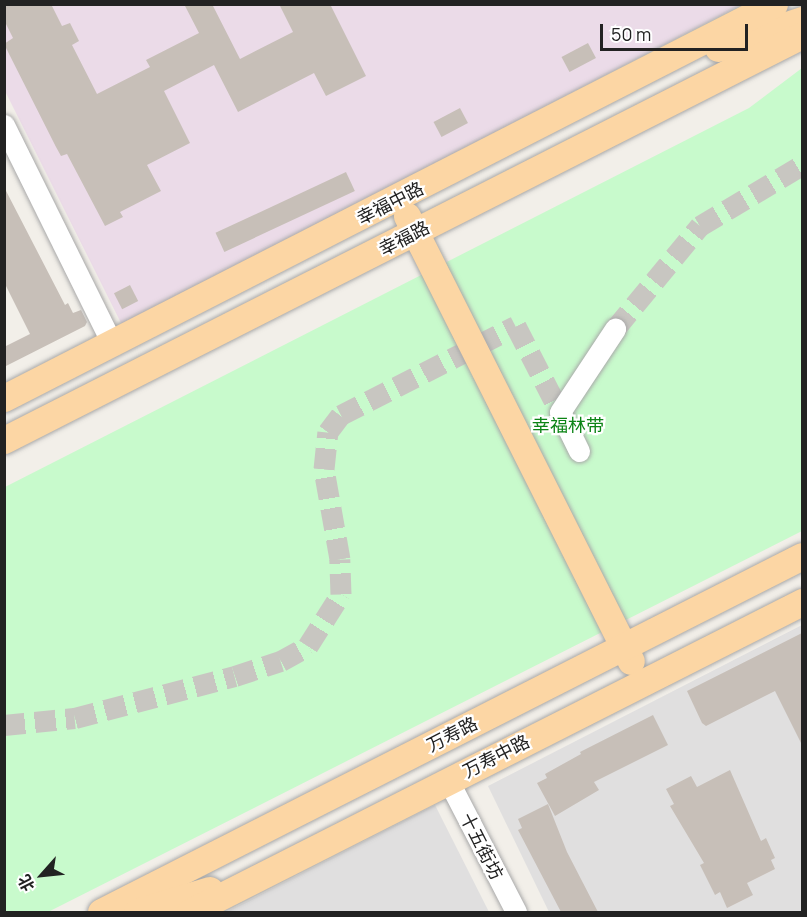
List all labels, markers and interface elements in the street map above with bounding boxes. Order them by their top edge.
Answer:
scale bar [603,12,752,50]
text: 50 m [611,22,651,46]
street label: 幸福中路 [353,177,427,229]
street label: 幸福路 [375,216,433,260]
park label: 幸福林带 [532,414,604,436]
street label: 万寿路 [423,712,481,756]
street label: 万寿中路 [459,730,533,782]
street label: 十五街坊 [456,809,508,883]
north arrow [12,845,72,905]
text: 北 [13,871,39,895]

